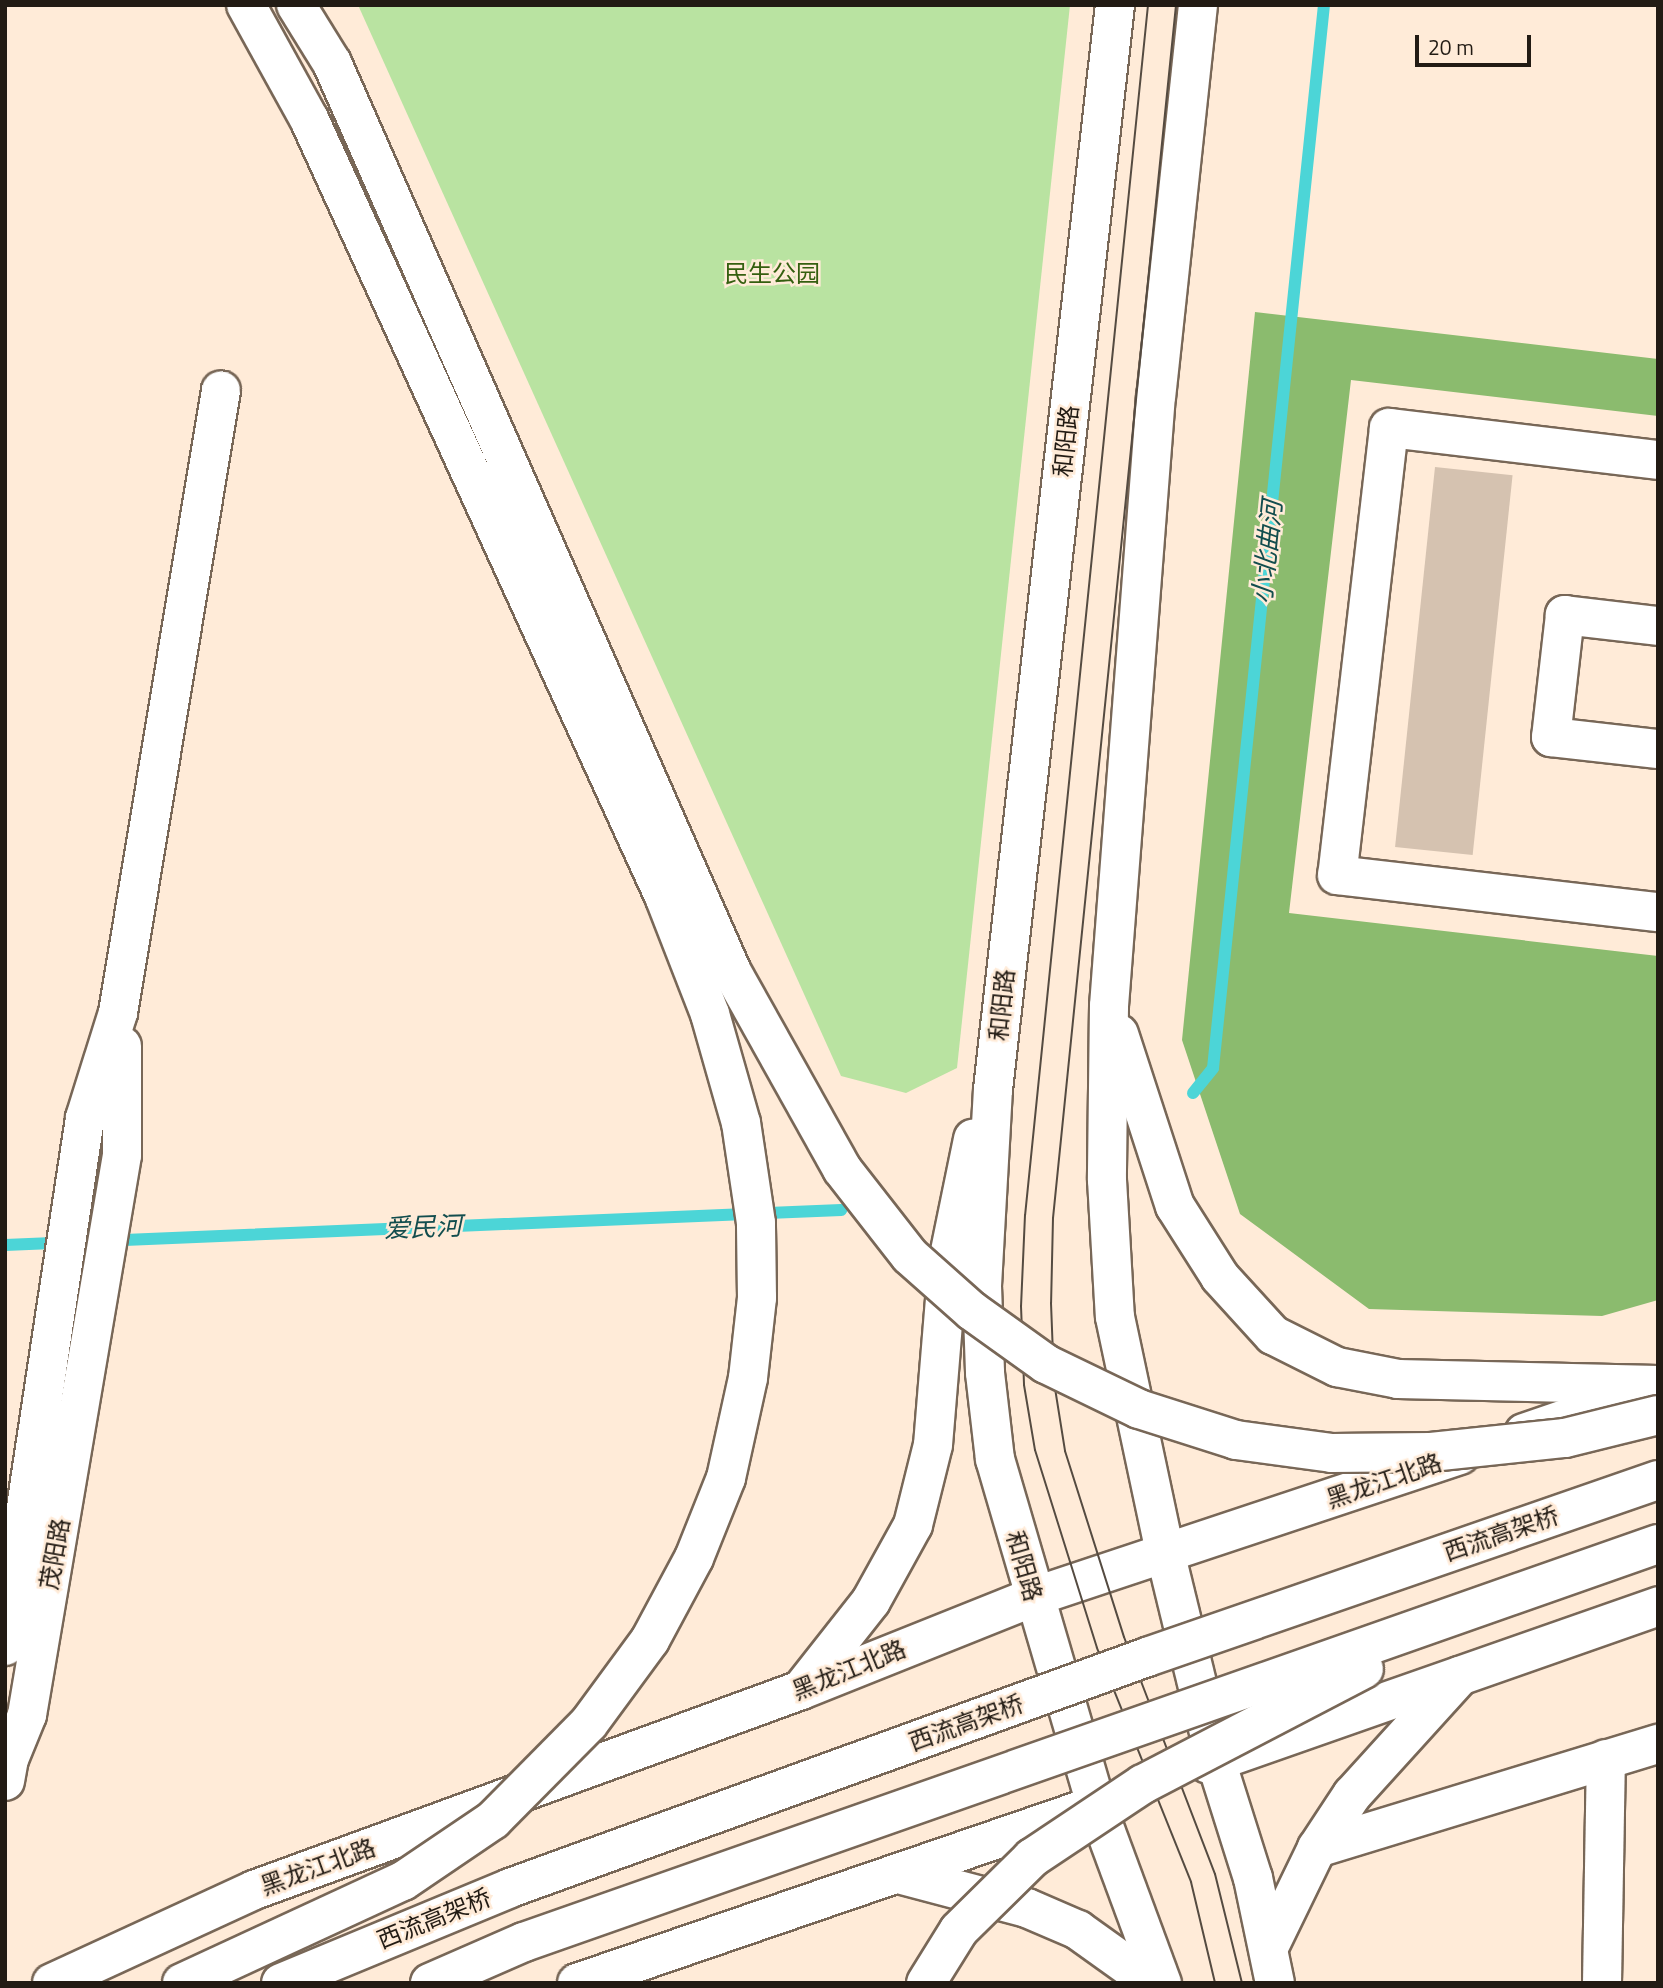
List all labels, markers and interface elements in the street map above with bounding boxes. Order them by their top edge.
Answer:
scale bar [1418,21,1534,65]
text: 20 m [1428,31,1474,63]
park label: 民生公园 [724,260,820,288]
street label: 和阳路 [1048,404,1084,478]
water label: 小北曲河 [1246,499,1288,605]
street label: 和阳路 [984,968,1020,1042]
water label: 爱民河 [383,1210,463,1244]
street label: 黑龙江北路 [1323,1448,1445,1514]
street label: 西流高架桥 [1440,1501,1562,1567]
street label: 茂阳路 [35,1516,75,1592]
street label: 和阳路 [1000,1527,1048,1605]
street label: 黑龙江北路 [788,1634,910,1706]
street label: 西流高架桥 [905,1689,1027,1757]
street label: 黑龙江北路 [257,1833,379,1901]
street label: 西流高架桥 [373,1883,495,1955]

